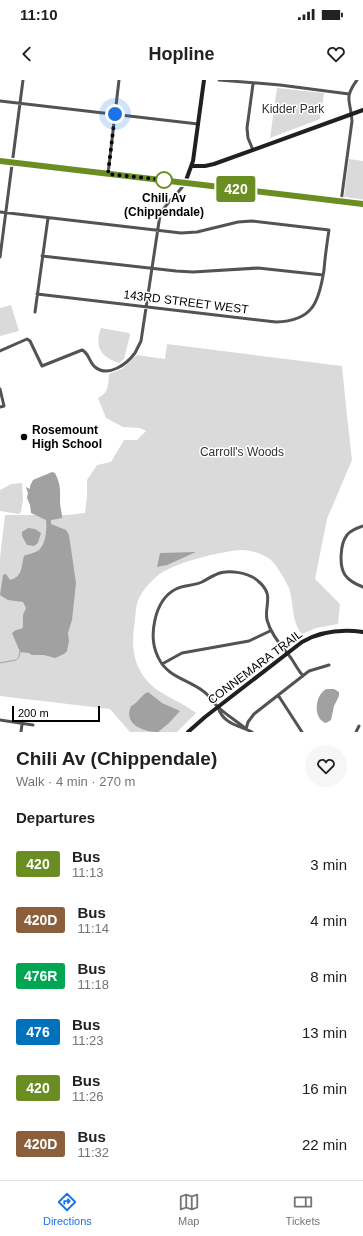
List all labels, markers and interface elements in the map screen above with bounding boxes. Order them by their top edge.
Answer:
text: 11:10 [20,6,58,23]
icon: back [16,43,38,65]
icon: heart [325,43,347,65]
text: Hopline [149,44,215,64]
park label: Kidder Park [262,102,325,116]
your location [105,104,125,124]
marker: Chili Av (Chippendale) [155,171,173,189]
line badge: 420 [213,176,259,202]
text: 420 [224,181,248,197]
place label: Chili Av (Chippendale) [124,191,204,219]
street label: 143RD STREET WEST [123,287,250,317]
place label: Rosemount High School [32,423,102,451]
marker: Rosemount High School [19,432,29,442]
park label: Carroll's Woods [200,445,284,459]
street label: CONNEMARA TRAIL [205,627,305,707]
scale bar [12,704,100,723]
text: 200 m [18,707,49,719]
button: heart [305,745,347,787]
text: Chili Av (Chippendale) [16,748,217,769]
text: Walk · 4 min · 270 m [16,774,135,789]
text: Departures [16,809,95,826]
text: Bus [72,848,100,865]
text: 420 [26,856,50,872]
text: 3 min [310,856,347,873]
text: 11:13 [72,865,104,880]
text: Bus [77,904,106,921]
text: 420D [24,912,57,928]
text: 4 min [310,912,347,929]
text: 11:14 [77,921,109,936]
text: Bus [77,960,106,977]
text: 476R [24,968,57,984]
text: 8 min [310,968,347,985]
text: 11:18 [77,977,109,992]
text: Bus [72,1016,100,1033]
text: 476 [26,1024,50,1040]
text: 13 min [302,1024,347,1041]
text: 11:23 [72,1033,104,1048]
text: Bus [72,1072,100,1089]
text: 420 [26,1080,50,1096]
text: 16 min [302,1080,347,1097]
text: 11:26 [72,1089,104,1104]
text: Bus [77,1128,106,1145]
text: 420D [24,1136,57,1152]
text: 22 min [302,1136,347,1153]
text: 11:32 [77,1145,109,1160]
tab: Directions [43,1191,92,1227]
tab: Map [178,1191,200,1227]
tab: Tickets [286,1191,320,1227]

